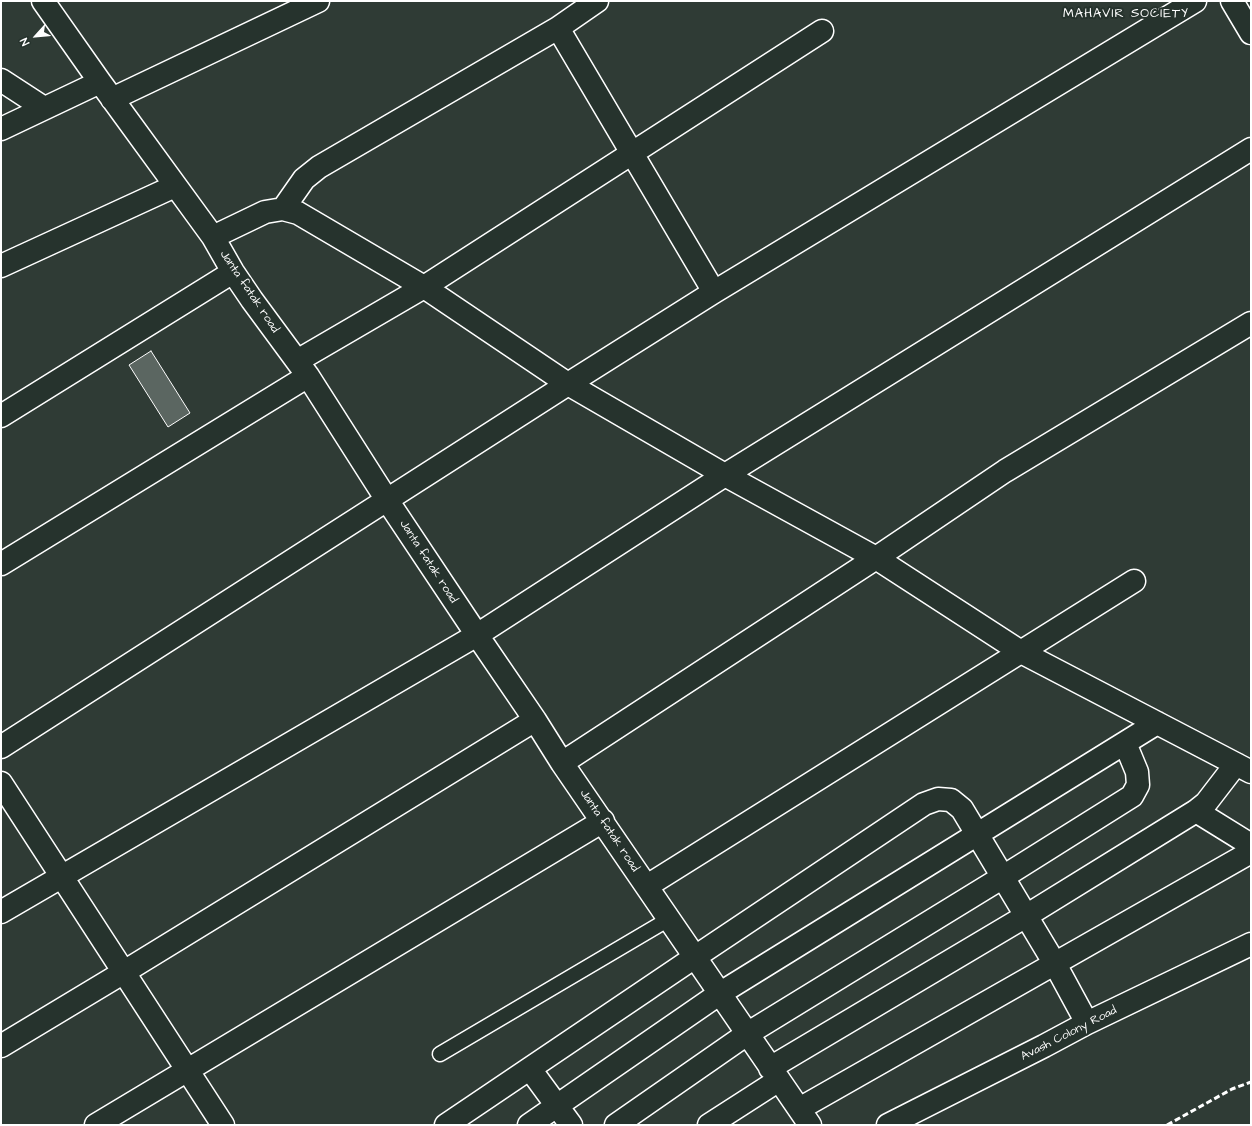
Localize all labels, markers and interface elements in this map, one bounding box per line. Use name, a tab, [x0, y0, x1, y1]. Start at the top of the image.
district label: MAHAVIR SOCIETY	[1063, 6, 1189, 22]
north arrow	[16, 16, 56, 56]
text: N	[17, 35, 33, 48]
street label: Janta fatak road	[216, 248, 282, 336]
street label: Janta fatak road	[396, 518, 460, 606]
street label: Janta fatak road	[576, 787, 642, 875]
street label: Avash Colony Road	[1019, 1004, 1119, 1064]

